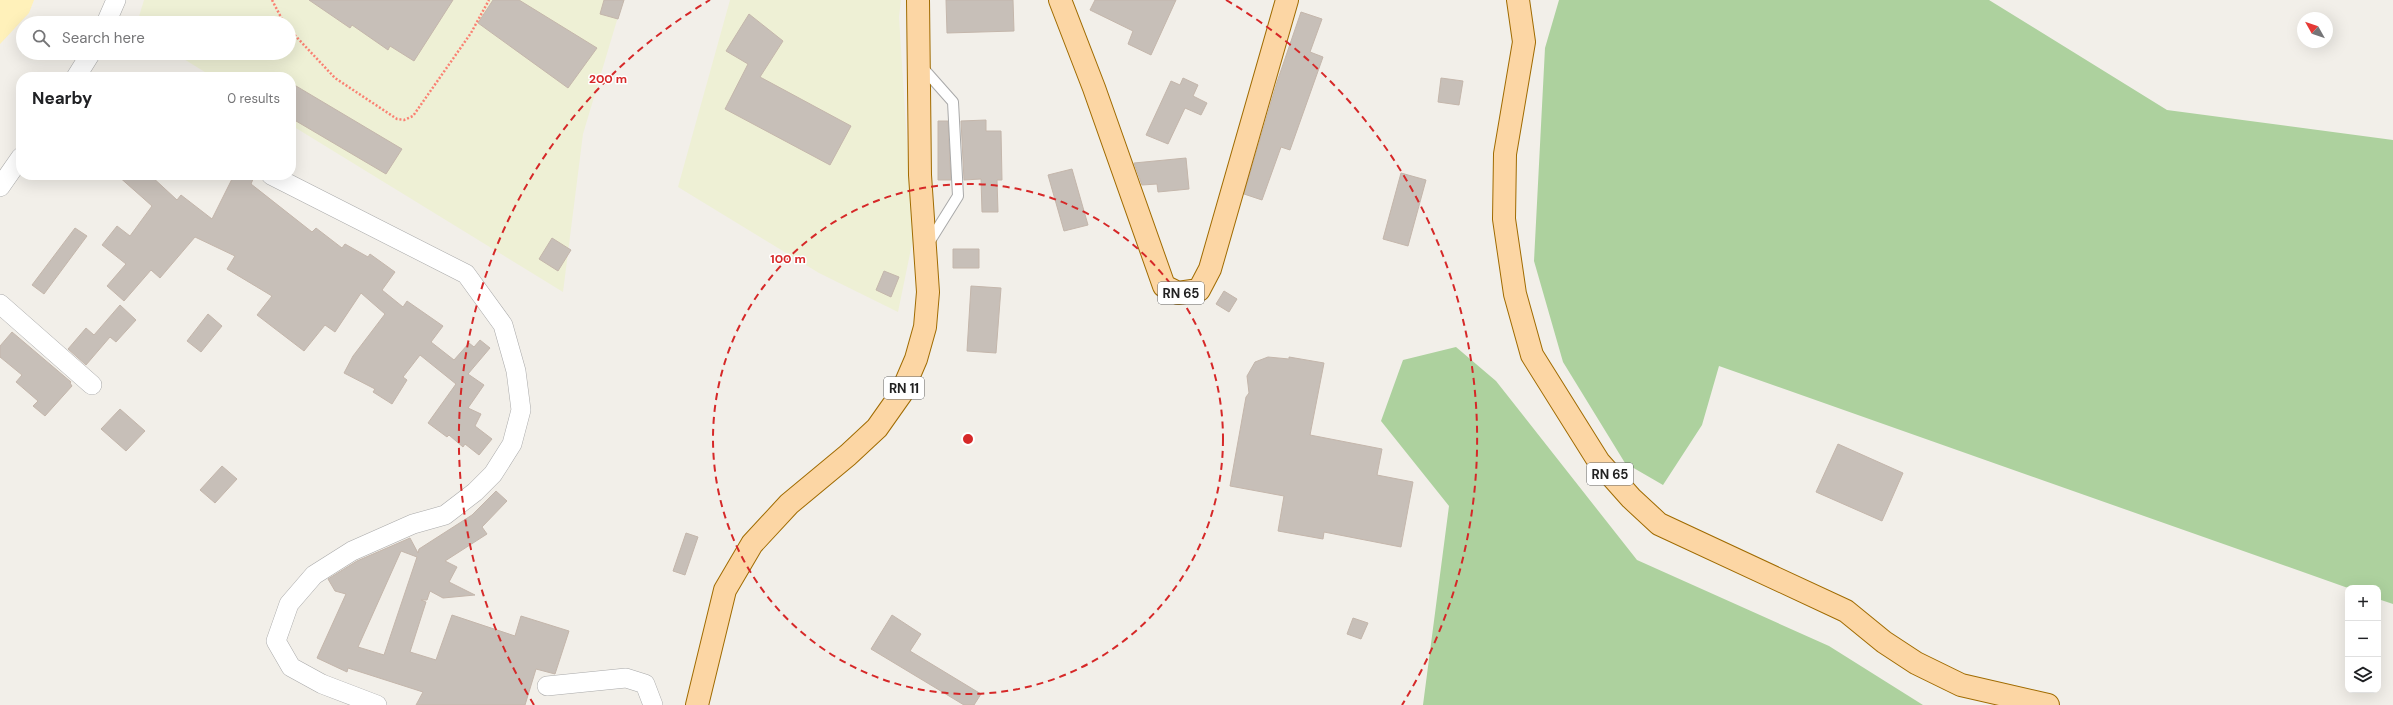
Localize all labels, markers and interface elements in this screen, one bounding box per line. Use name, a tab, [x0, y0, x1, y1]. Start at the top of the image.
north arrow	[2297, 12, 2333, 48]
search box	[16, 16, 296, 60]
icon: search	[30, 27, 52, 49]
text: Search here	[62, 28, 145, 48]
text: 200 m	[589, 71, 627, 87]
text: Nearby	[32, 87, 92, 109]
text: 0 results	[227, 90, 280, 107]
text: 100 m	[770, 251, 806, 267]
road number: RN 65	[1158, 282, 1204, 304]
road number: RN 11	[884, 377, 924, 399]
centre of rings	[961, 432, 975, 446]
road number: RN 65	[1587, 463, 1633, 485]
map controls	[2345, 585, 2381, 693]
button: +	[2345, 585, 2381, 621]
button: −	[2345, 621, 2381, 657]
button: layers	[2345, 657, 2381, 693]

